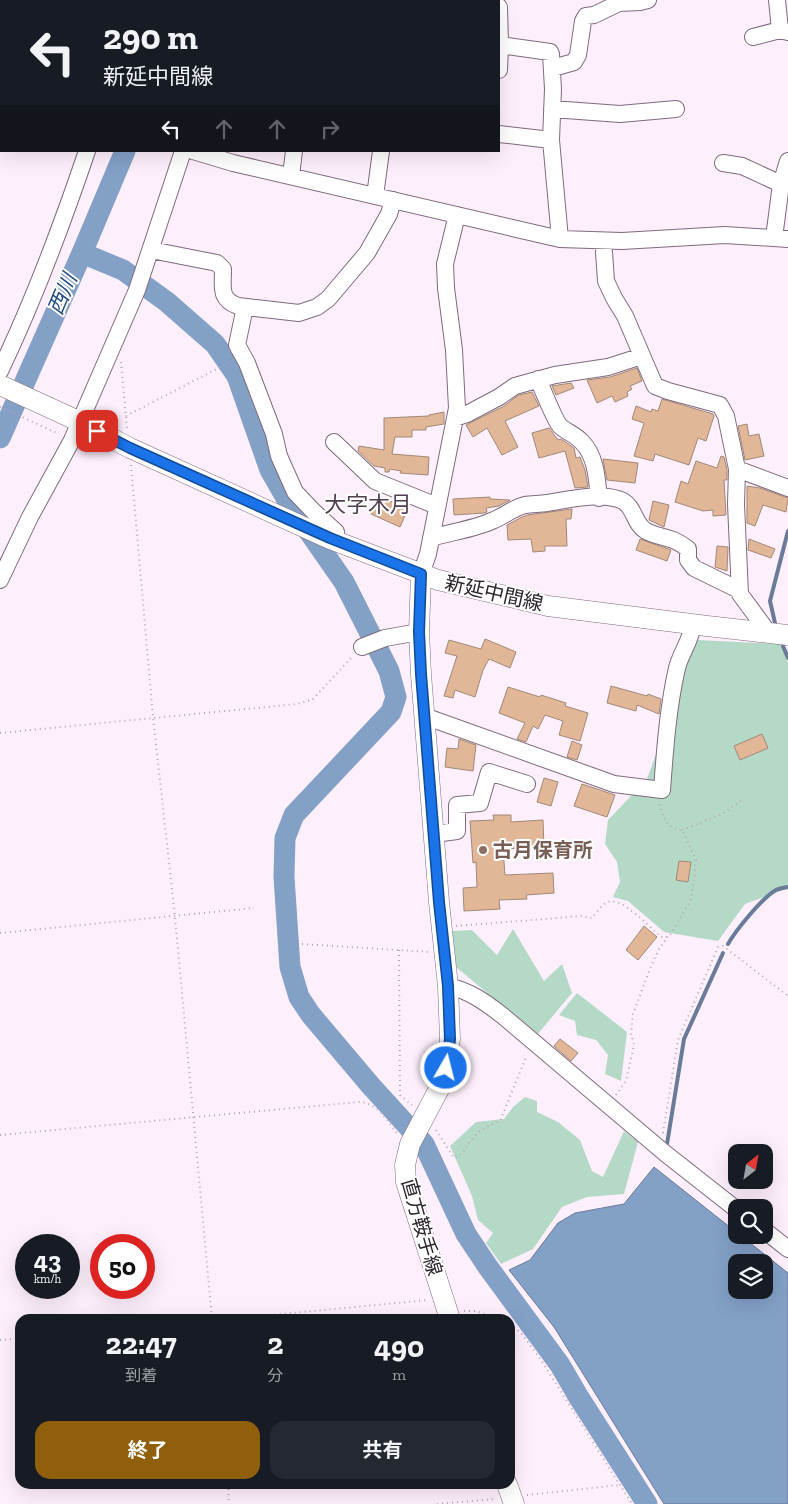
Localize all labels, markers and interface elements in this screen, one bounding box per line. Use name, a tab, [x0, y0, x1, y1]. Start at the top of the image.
text: 290 m	[103, 16, 198, 58]
icon: left	[20, 20, 85, 85]
text: 新延中間線	[103, 63, 213, 90]
icon: left	[157, 115, 185, 143]
icon: ahead	[210, 115, 238, 143]
icon: ahead	[263, 115, 291, 143]
icon: right	[316, 115, 344, 143]
water label: 西川	[42, 268, 82, 318]
pin	[76, 410, 118, 452]
icon: arrive	[83, 417, 111, 445]
district label: 大字木月	[324, 491, 412, 518]
street label: 新延中間線	[443, 570, 545, 616]
place label: 古月保育所	[493, 838, 593, 862]
marker: 古月保育所	[477, 844, 489, 856]
position arrow	[419, 1041, 471, 1093]
north arrow	[728, 1144, 772, 1189]
map controls	[728, 1144, 773, 1299]
street label: 直方鞍手線	[397, 1176, 447, 1278]
button: search	[728, 1199, 773, 1244]
speed limit sign: 50	[90, 1234, 155, 1299]
text: 43	[34, 1245, 61, 1275]
button: layers	[728, 1254, 773, 1299]
text: km/h	[34, 1272, 61, 1286]
text: 22:47	[106, 1326, 177, 1362]
text: 2	[267, 1326, 283, 1362]
text: 490	[374, 1329, 424, 1365]
text: m	[392, 1365, 406, 1384]
text: 到着	[125, 1366, 157, 1385]
text: 分	[267, 1366, 283, 1385]
button: 終了	[35, 1421, 260, 1479]
button: 共有	[270, 1421, 495, 1479]

